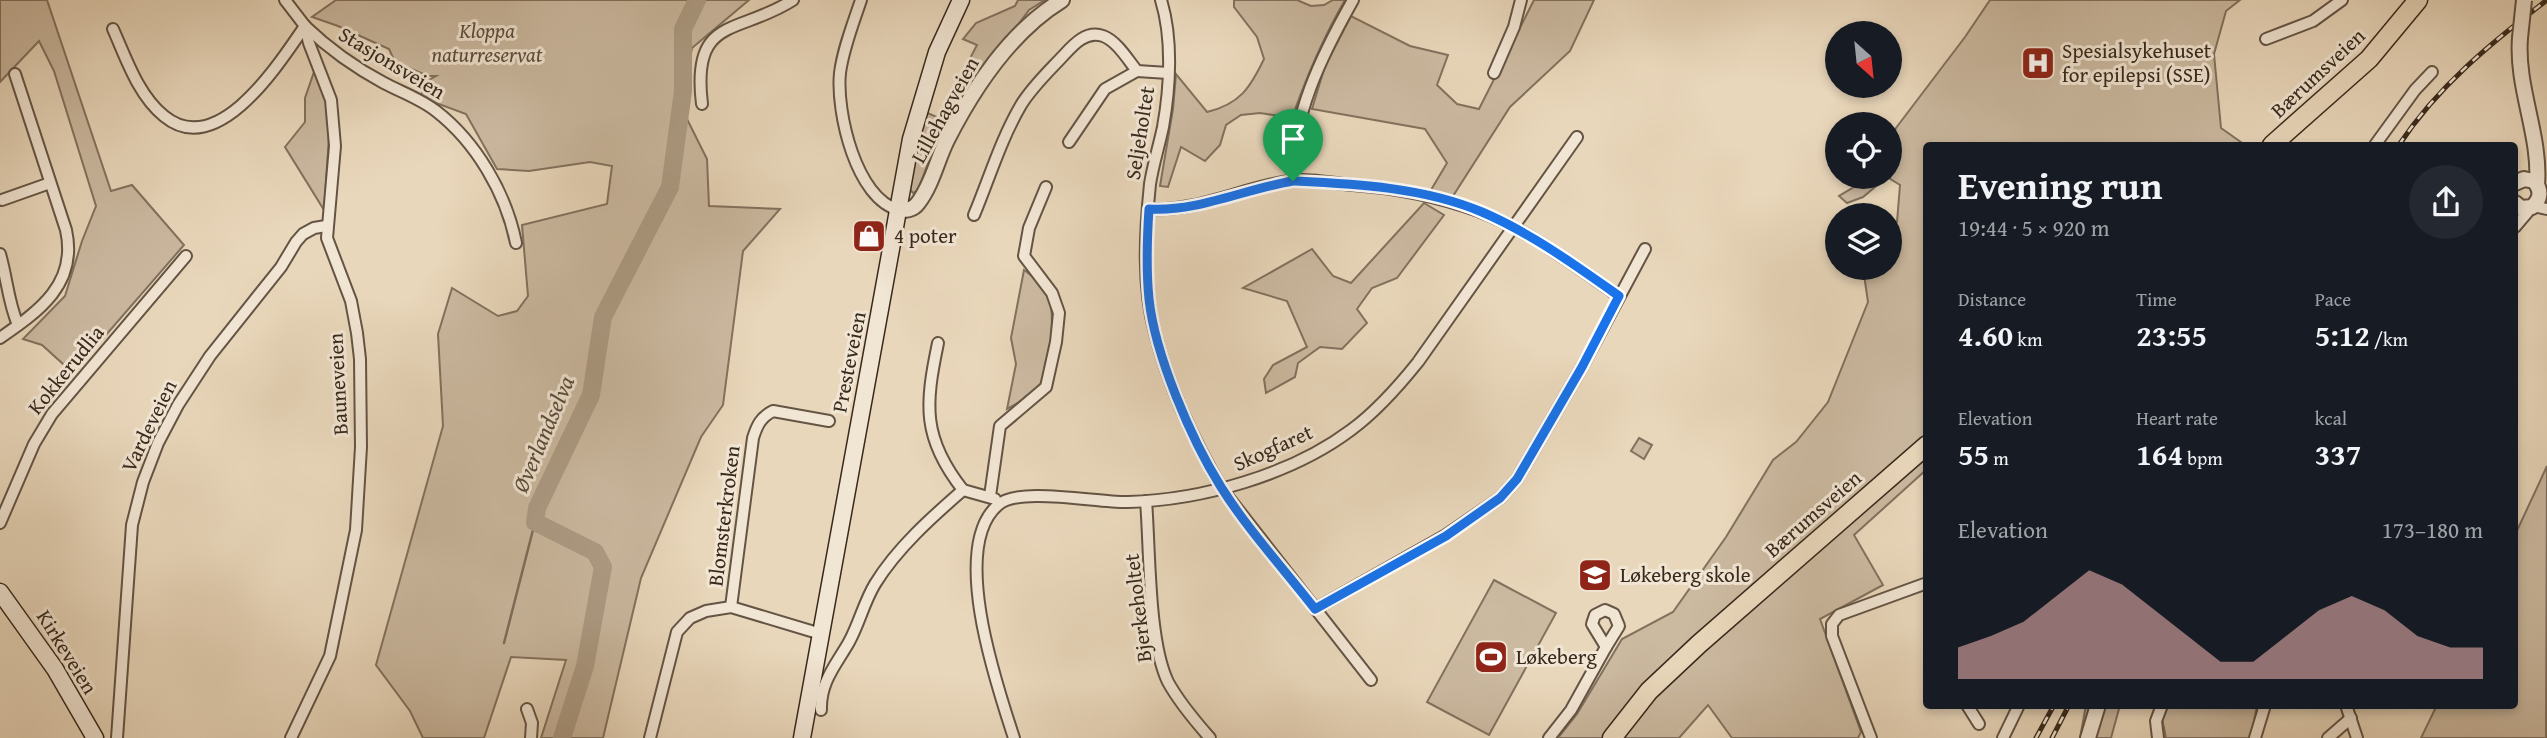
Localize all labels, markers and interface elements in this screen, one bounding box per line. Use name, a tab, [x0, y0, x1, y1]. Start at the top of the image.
park label: Kloppa naturreservat	[432, 15, 543, 70]
street label: Stasjonsveien	[333, 18, 452, 107]
street label: Bærumsveien	[2263, 20, 2372, 125]
north arrow	[1825, 21, 1902, 98]
map controls	[1825, 21, 1902, 280]
place label: Spesialsykehuset for epilepsi (SSE)	[2062, 35, 2212, 90]
hospital icon: Spesialsykehuset for epilepsi (SSE)	[2019, 44, 2057, 82]
street label: Lillehagveien	[903, 51, 987, 169]
street label: Seljeholtet	[1117, 83, 1162, 182]
pin	[1263, 109, 1323, 181]
button: locate	[1825, 112, 1902, 189]
icon: arrive	[1274, 120, 1312, 158]
text: Evening run	[1958, 157, 2162, 213]
button: share	[2409, 165, 2483, 239]
button: layers	[1825, 203, 1902, 280]
text: 19:44 · 5 × 920 m	[1958, 211, 2110, 244]
shop icon: 4 poter	[850, 217, 888, 255]
place label: 4 poter	[894, 220, 957, 251]
text: Distance	[1958, 285, 2026, 313]
text: Time	[2136, 285, 2177, 313]
text: Pace	[2315, 285, 2351, 313]
street label: Presteveien	[824, 308, 874, 415]
text: 4.60	[1958, 313, 2013, 357]
text: 23:55	[2136, 313, 2207, 357]
text: 5:12	[2315, 313, 2370, 357]
street label: Kokkerudlia	[20, 318, 111, 421]
text: km	[2013, 325, 2042, 353]
text: /km	[2370, 325, 2408, 353]
street label: Bauneveien	[319, 332, 356, 436]
water label: Øverlandselva	[503, 370, 582, 497]
street label: Vardeveien	[113, 374, 184, 477]
text: Elevation	[1958, 404, 2032, 432]
text: Heart rate	[2136, 404, 2218, 432]
text: kcal	[2315, 404, 2347, 432]
street label: Skogfaret	[1228, 416, 1318, 479]
text: 55	[1958, 432, 1989, 476]
text: 164	[2136, 432, 2183, 476]
text: 337	[2315, 432, 2361, 476]
street label: Blomsterkroken	[699, 444, 748, 588]
text: m	[1989, 444, 2009, 472]
text: bpm	[2183, 444, 2223, 472]
street label: Bærumsveien	[1757, 463, 1868, 565]
text: Elevation	[1958, 513, 2048, 546]
text: 173–180 m	[2382, 513, 2483, 546]
street label: Bjerkeholtet	[1115, 551, 1160, 664]
school or university icon: Løkeberg skole	[1576, 556, 1614, 594]
place label: Løkeberg skole	[1620, 559, 1751, 590]
street label: Kirkeveien	[29, 603, 106, 700]
sports icon: Løkeberg	[1472, 638, 1510, 676]
place label: Løkeberg	[1516, 641, 1597, 672]

